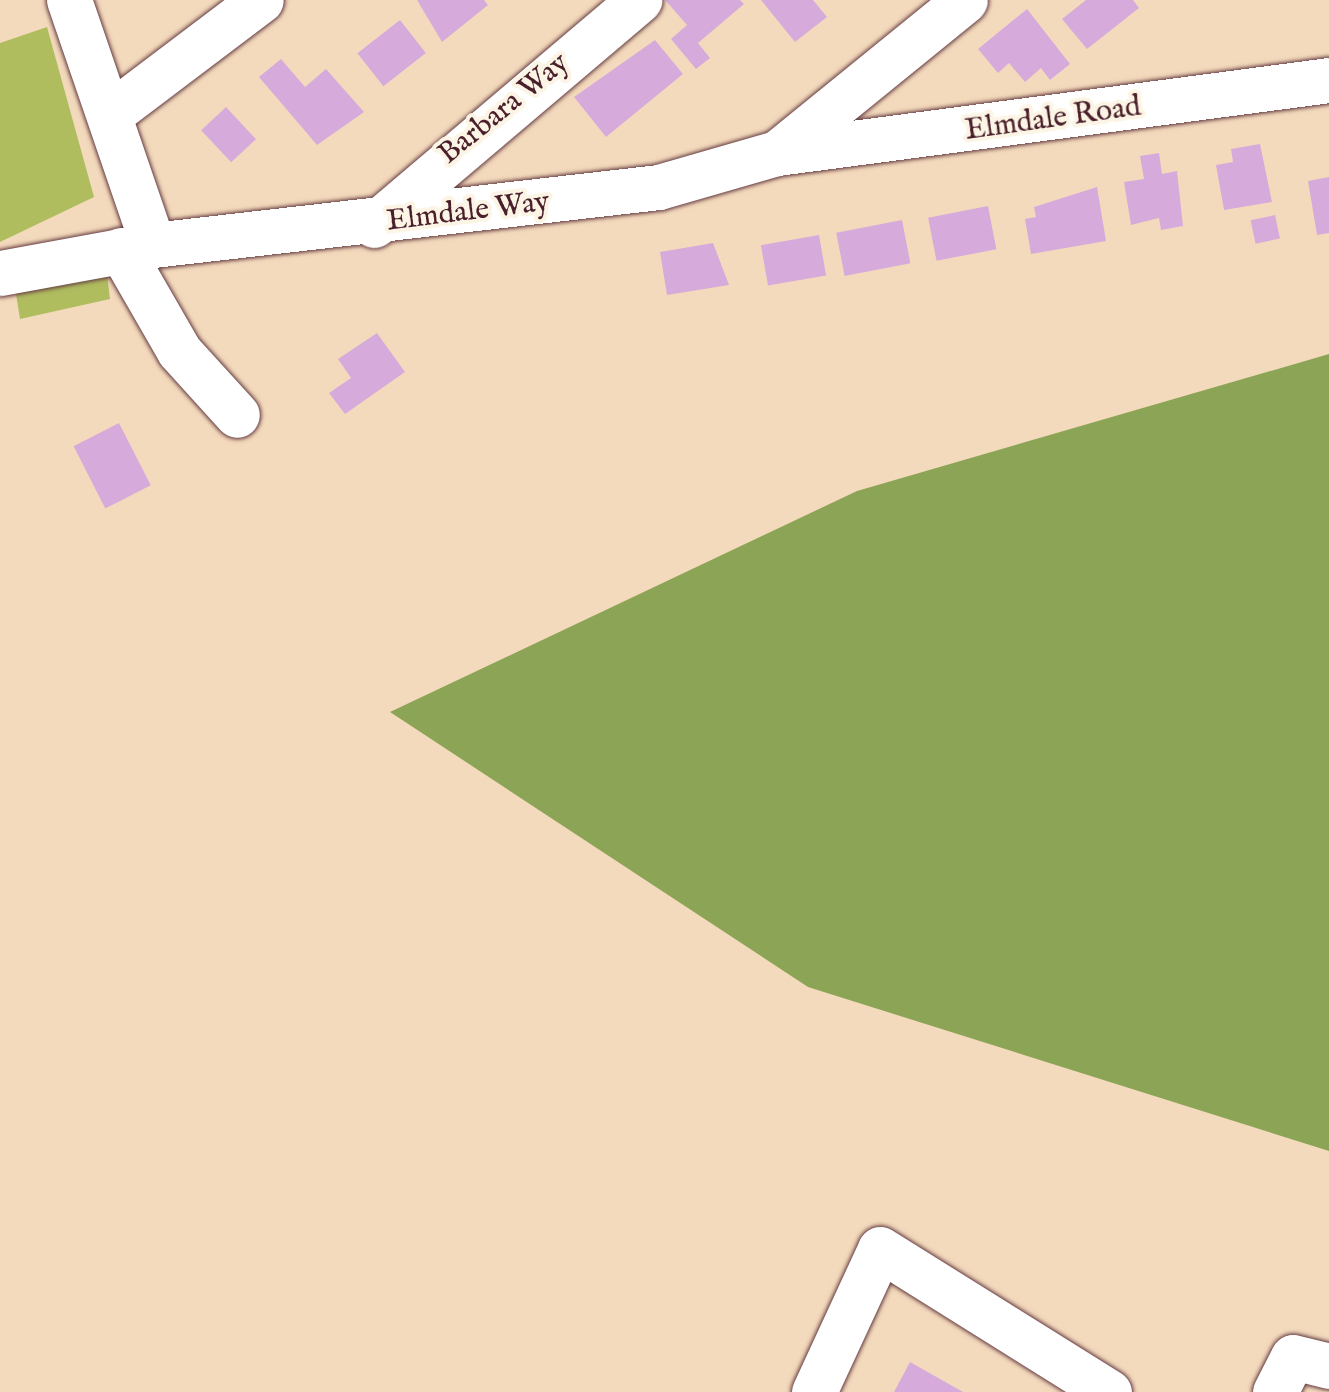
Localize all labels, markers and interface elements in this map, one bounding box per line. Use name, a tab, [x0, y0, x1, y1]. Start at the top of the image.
street label: Barbara Way	[431, 45, 577, 173]
street label: Elmdale Road	[963, 89, 1143, 149]
street label: Elmdale Way	[385, 184, 551, 240]

